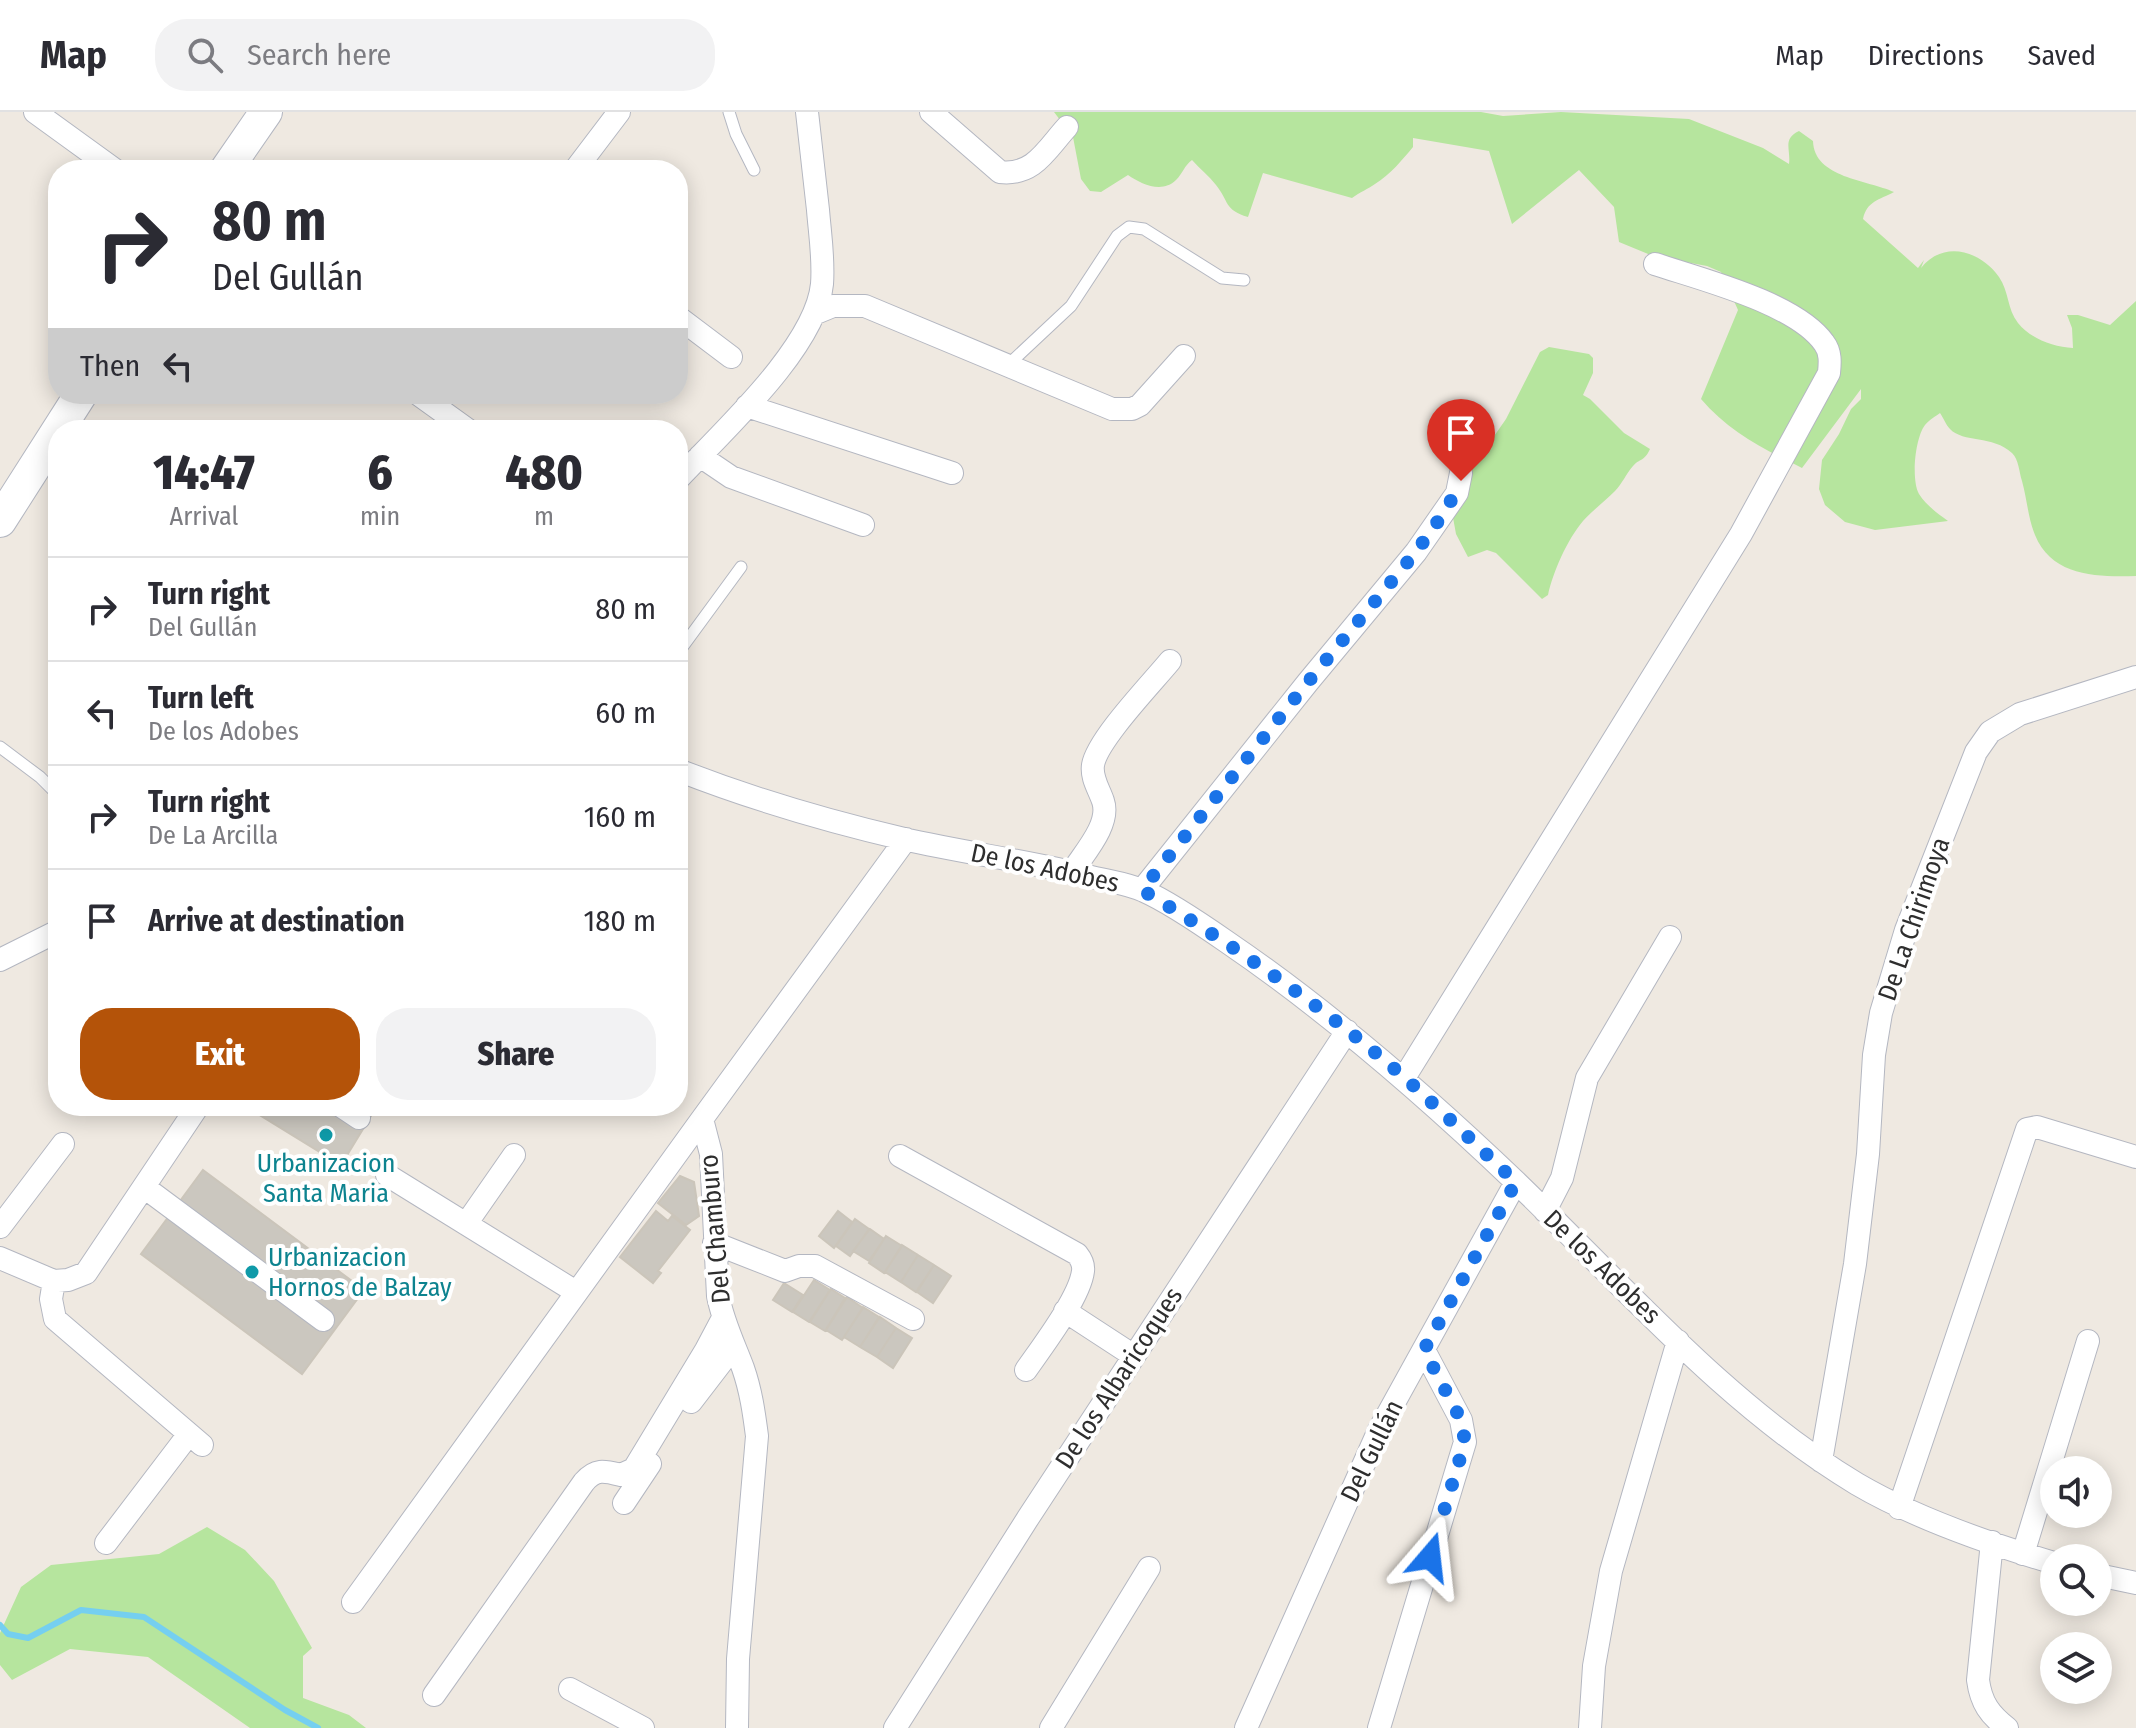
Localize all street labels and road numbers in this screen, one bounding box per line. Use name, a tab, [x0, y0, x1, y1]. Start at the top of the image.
street label: De La Chirimoya	[1872, 833, 1956, 1005]
street label: De los Adobes	[968, 837, 1122, 899]
street label: Del Chamburo	[693, 1153, 737, 1305]
street label: De los Adobes	[1537, 1203, 1667, 1331]
street label: De los Albaricoques	[1049, 1282, 1189, 1474]
street label: Del Gullán	[1334, 1395, 1410, 1507]

